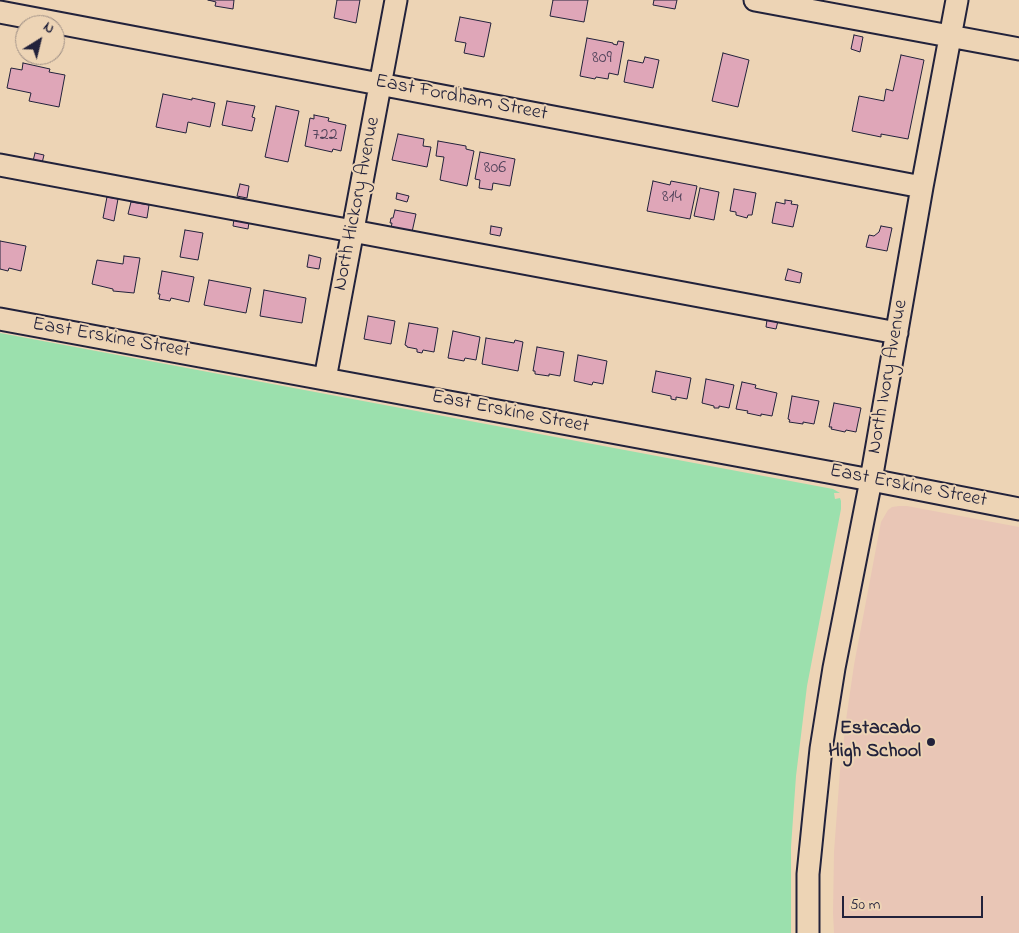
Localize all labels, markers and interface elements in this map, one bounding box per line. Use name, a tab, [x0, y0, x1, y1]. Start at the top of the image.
north arrow	[15, 15, 65, 65]
text: N	[39, 17, 59, 40]
house number: 809	[592, 48, 612, 70]
street label: East Fordham Street	[373, 71, 549, 127]
street label: North Hickory Avenue	[329, 115, 387, 293]
house number: 722	[312, 125, 338, 147]
house number: 806	[484, 158, 506, 180]
house number: 814	[662, 187, 682, 209]
street label: North Ivory Avenue	[864, 298, 914, 456]
street label: East Erskine Street	[30, 313, 192, 365]
street label: East Erskine Street	[429, 386, 591, 440]
street label: East Erskine Street	[827, 460, 989, 514]
place label: Estacado High School	[828, 718, 921, 765]
marker: Estacado High School	[925, 736, 937, 748]
scale bar	[844, 886, 985, 918]
text: 50 m	[850, 894, 880, 916]

